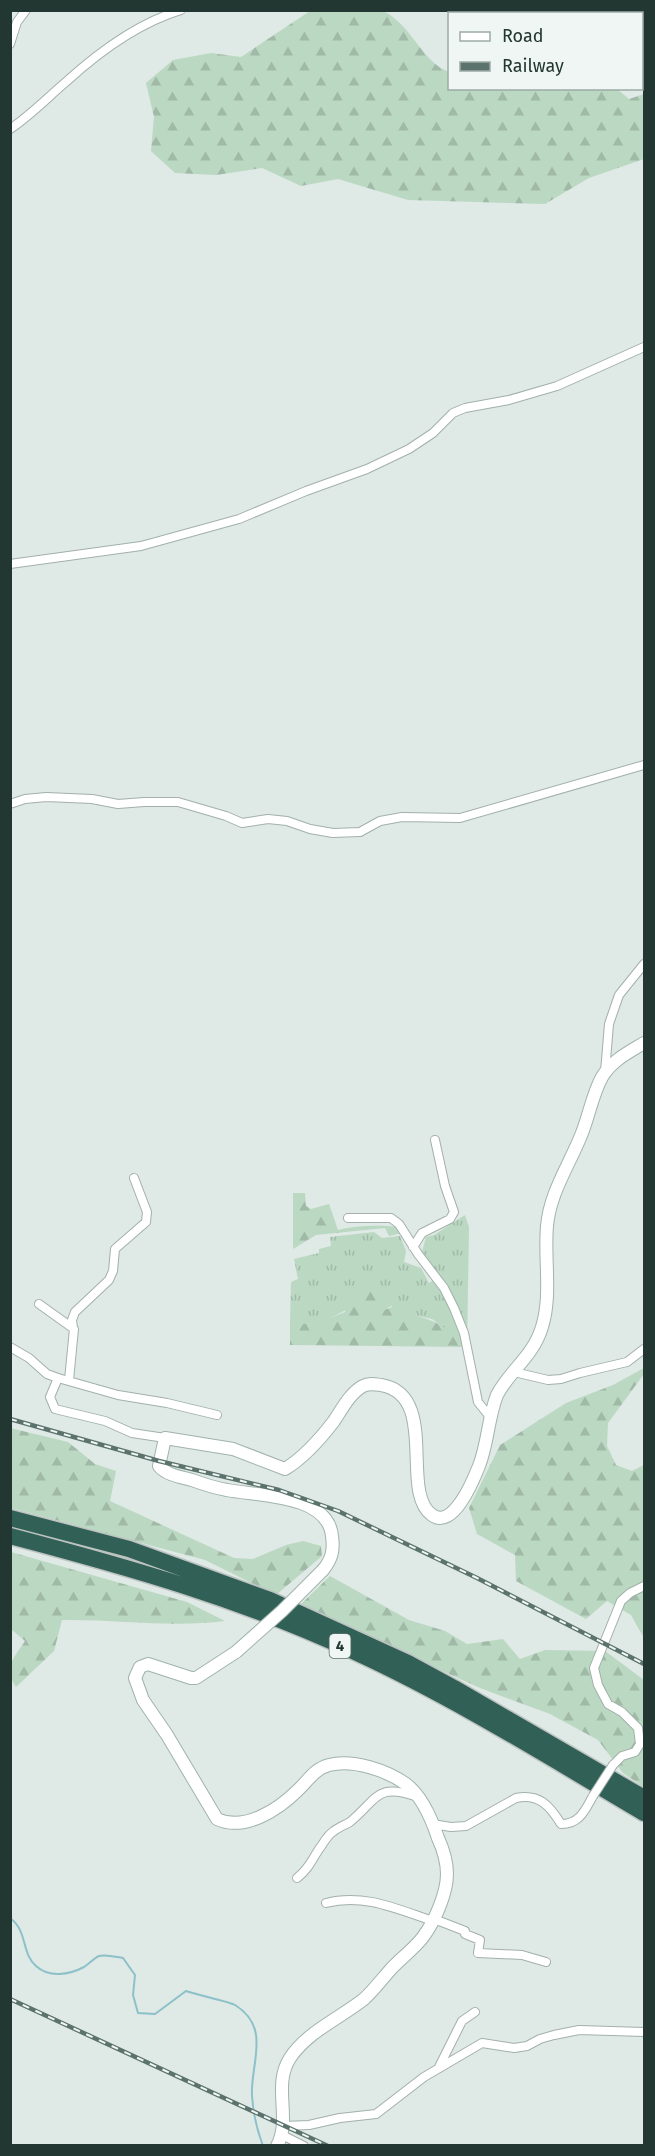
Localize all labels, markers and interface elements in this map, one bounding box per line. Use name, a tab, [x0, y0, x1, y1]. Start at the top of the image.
legend	[448, 12, 643, 90]
text: Road	[502, 25, 544, 47]
text: Railway	[502, 55, 564, 77]
road number: 4	[330, 1634, 350, 1658]

